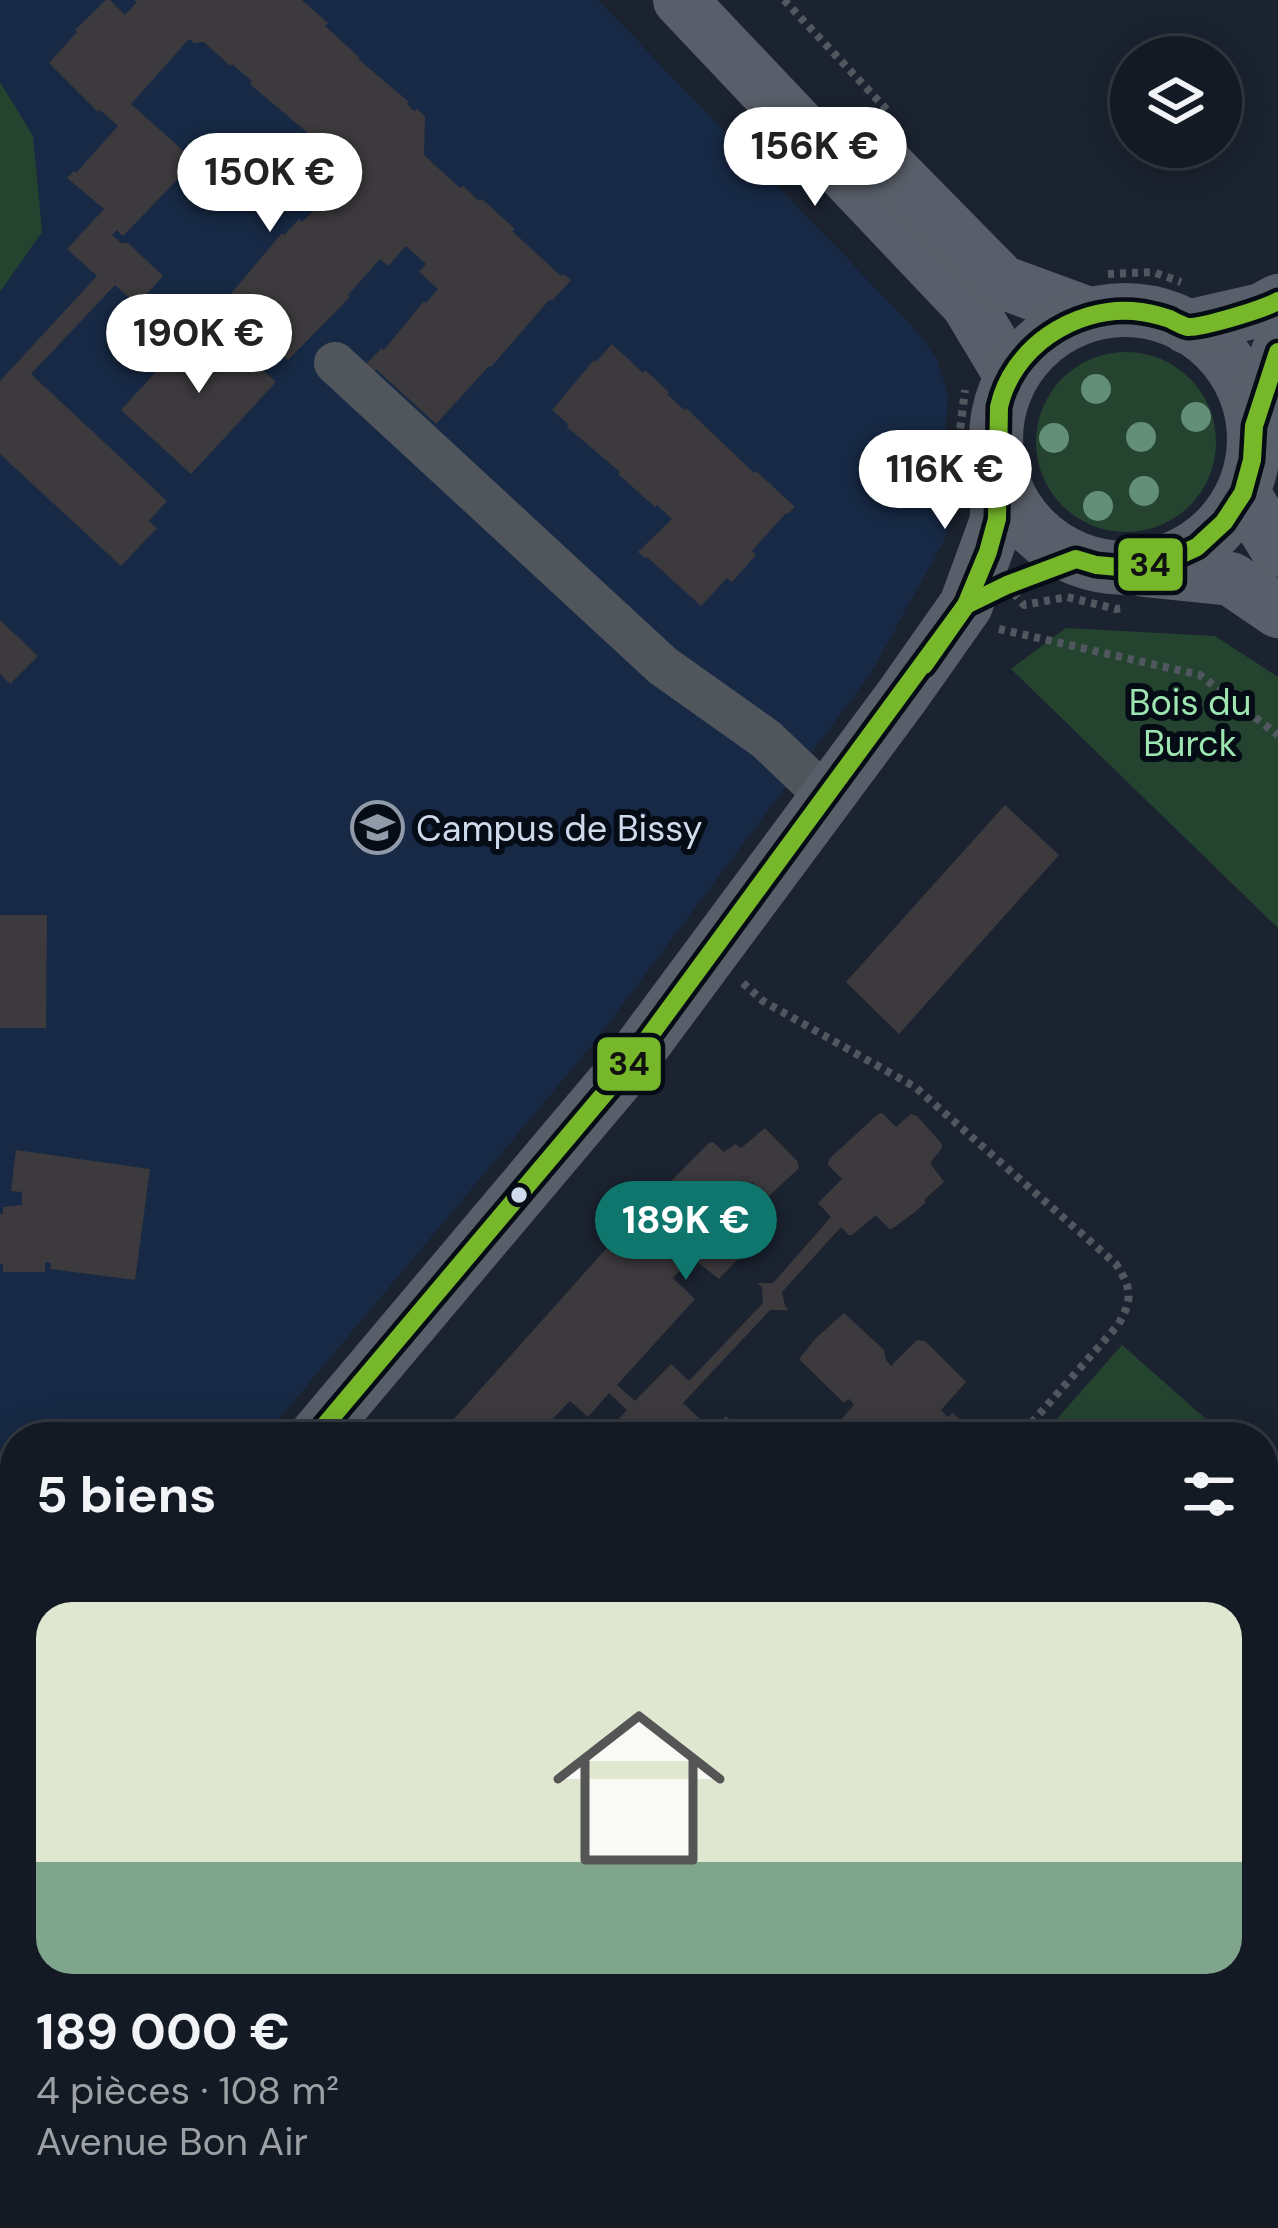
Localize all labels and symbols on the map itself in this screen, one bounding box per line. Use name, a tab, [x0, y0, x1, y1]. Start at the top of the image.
pin: 156K €	[717, 107, 913, 209]
pin: 150K €	[172, 133, 368, 235]
pin: 190K €	[101, 294, 297, 396]
pin: 116K €	[847, 430, 1043, 532]
line badge: 34	[1116, 536, 1185, 593]
text: 34	[1129, 543, 1171, 586]
park label: Bois du Burck	[1129, 679, 1251, 767]
school or university icon: Campus de Bissy	[349, 800, 405, 856]
place label: Campus de Bissy	[416, 805, 703, 852]
line badge: 34	[595, 1035, 663, 1093]
text: 34	[608, 1042, 650, 1085]
pin: 189K €	[588, 1181, 784, 1283]
unlabelled marker	[508, 1184, 530, 1206]

